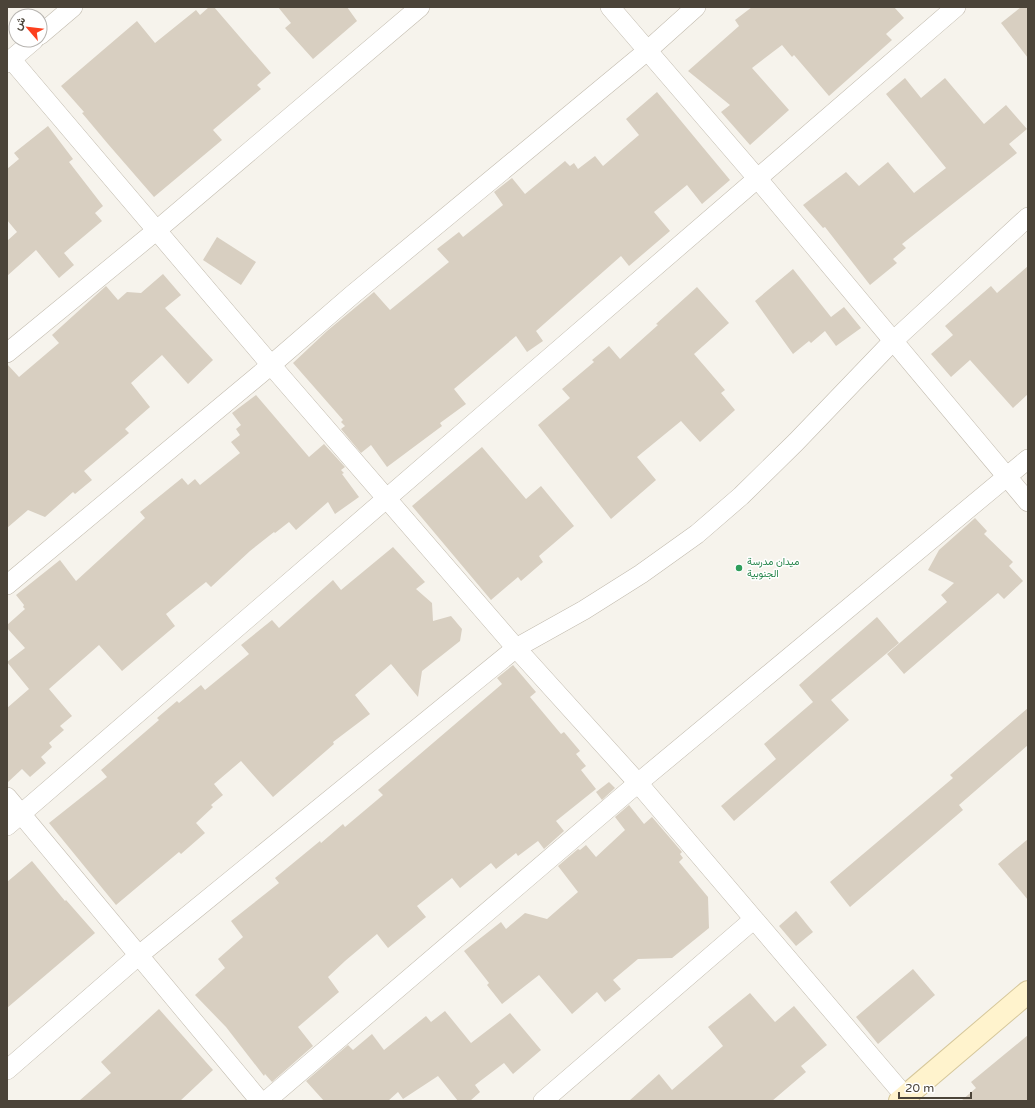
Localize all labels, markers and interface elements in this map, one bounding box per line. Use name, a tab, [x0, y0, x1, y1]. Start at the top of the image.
north arrow	[8, 8, 48, 48]
text: ش	[11, 15, 28, 32]
place label: ميدان مدرسة الجنوبية	[747, 556, 799, 580]
marker: ميدان مدرسة الجنوبية	[734, 563, 744, 573]
scale bar	[899, 1074, 971, 1100]
text: 20 m	[905, 1081, 934, 1095]

